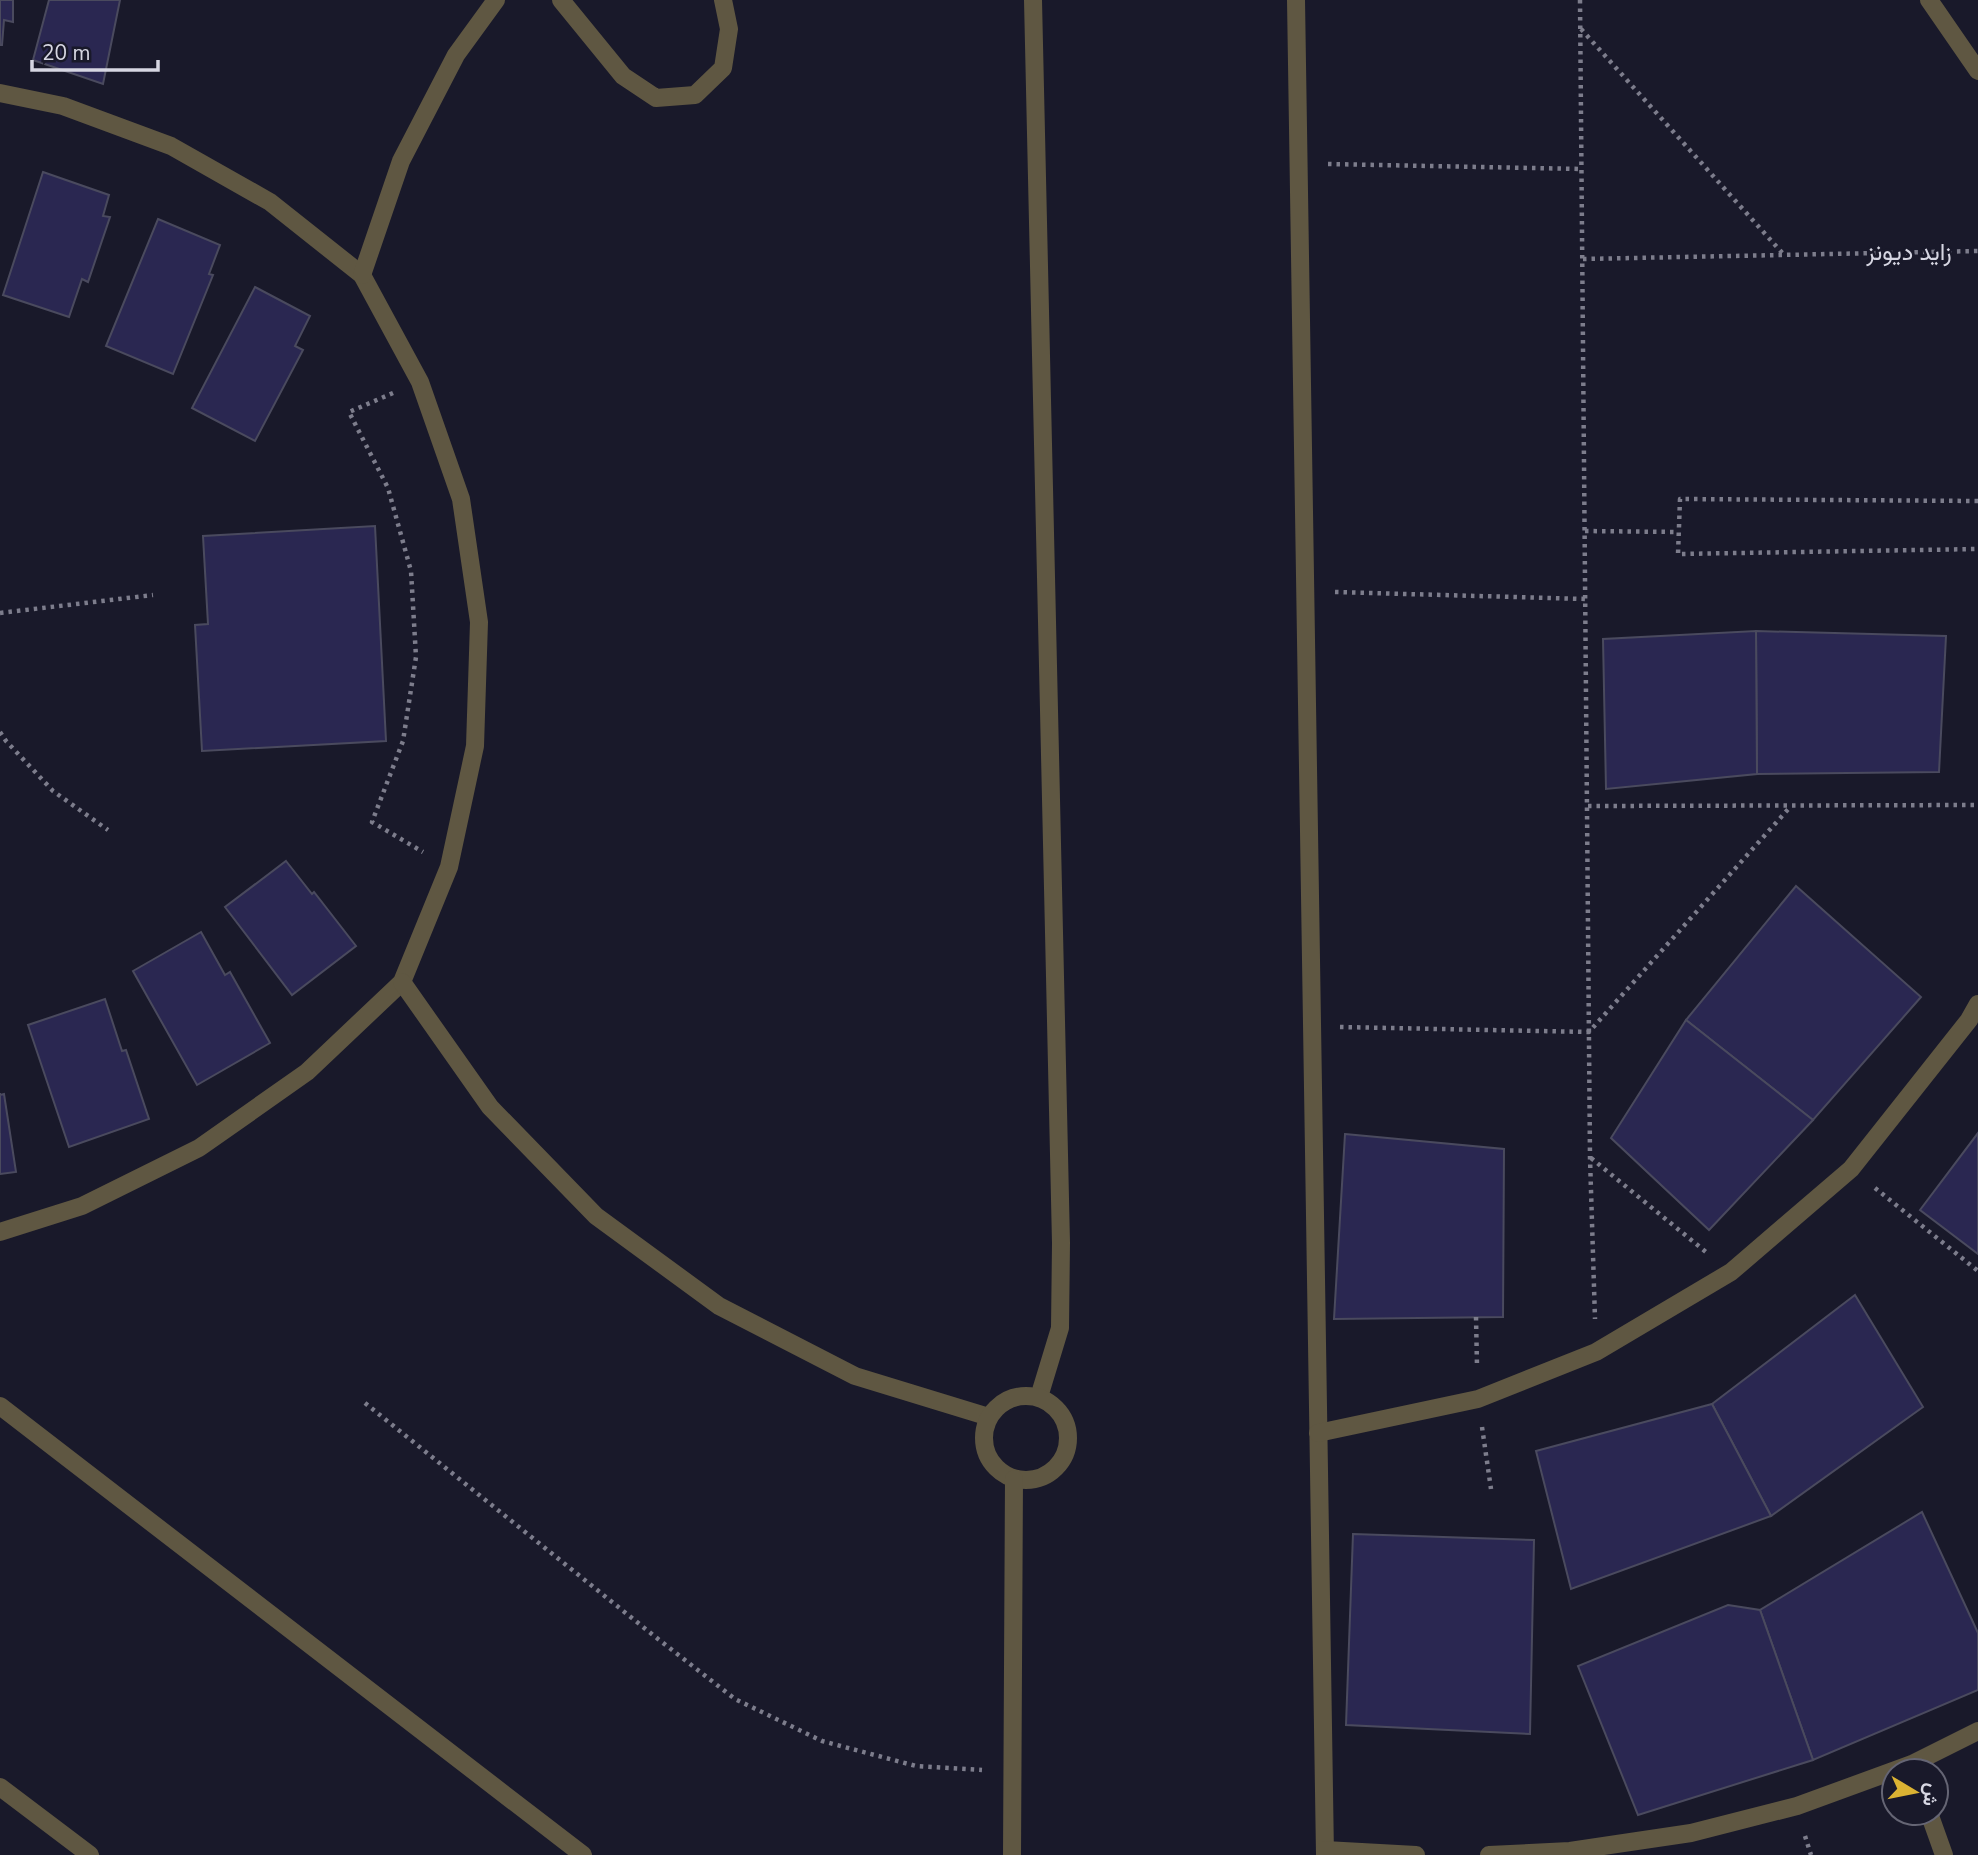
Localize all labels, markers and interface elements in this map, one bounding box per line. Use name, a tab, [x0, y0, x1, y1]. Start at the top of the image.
scale bar	[32, 28, 158, 72]
text: 20 m	[42, 39, 91, 67]
district label: زايد ديونز	[1865, 236, 1952, 268]
north arrow	[1880, 1757, 1950, 1827]
text: ش	[1916, 1781, 1946, 1808]

